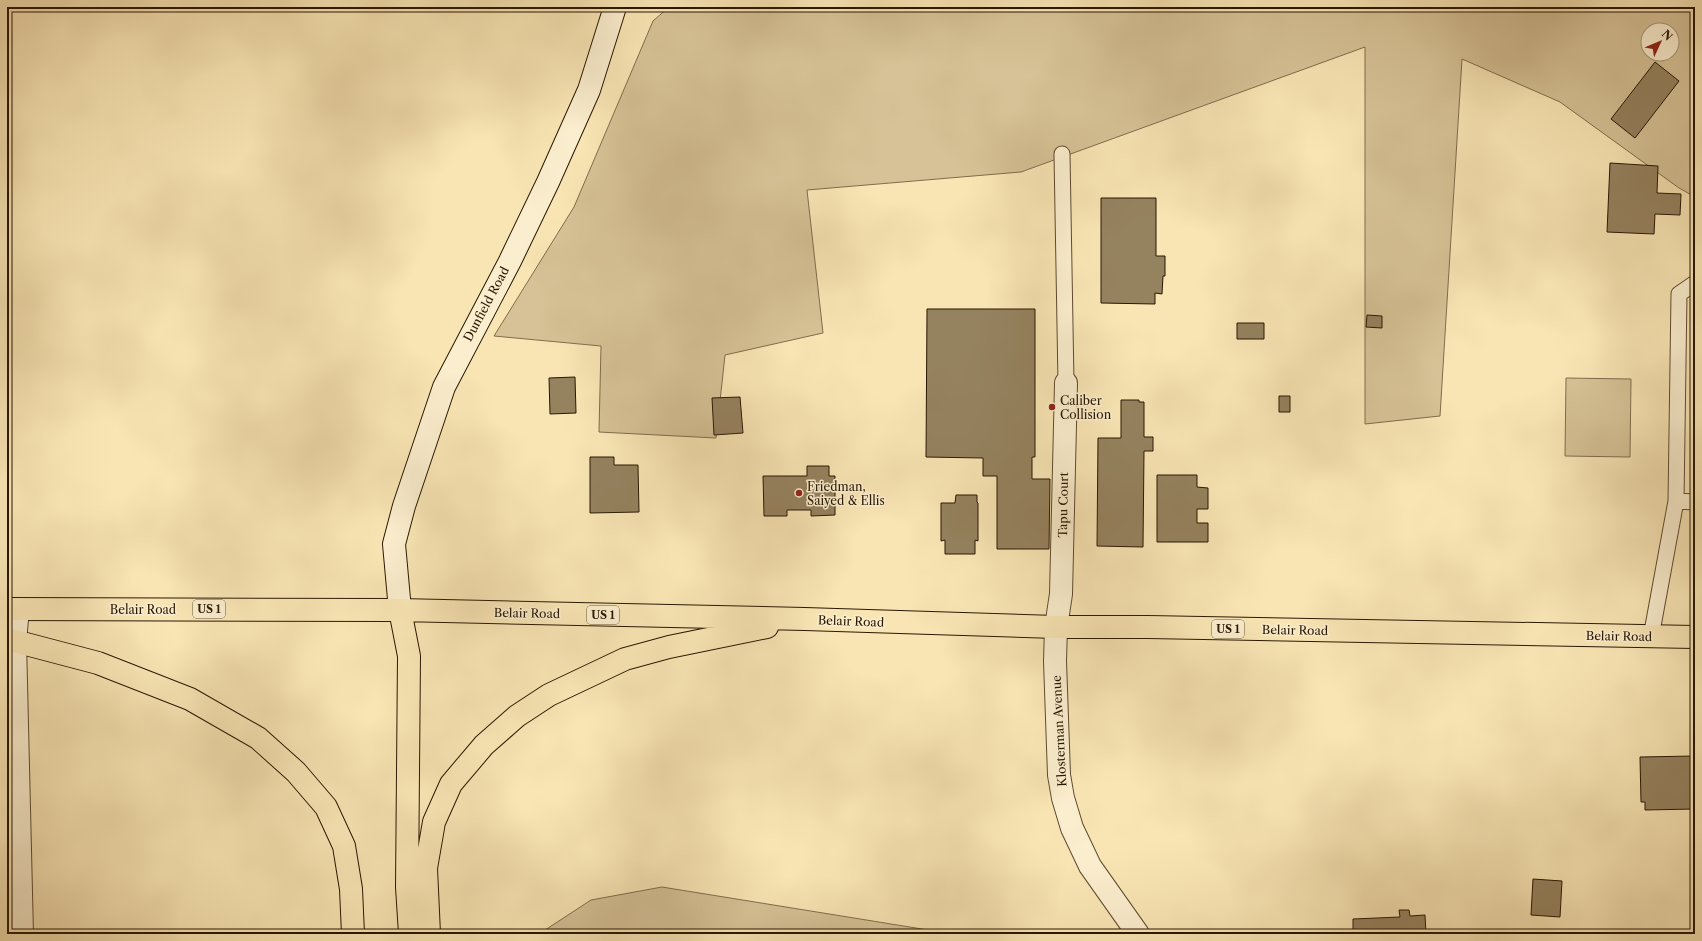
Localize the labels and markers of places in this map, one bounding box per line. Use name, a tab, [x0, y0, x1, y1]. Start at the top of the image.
place label: Caliber Collision	[1060, 393, 1112, 422]
marker: Caliber Collision	[1047, 402, 1057, 412]
place label: Friedman, Saiyed & Ellis	[807, 479, 885, 508]
marker: Friedman, Saiyed & Ellis	[794, 488, 804, 498]

